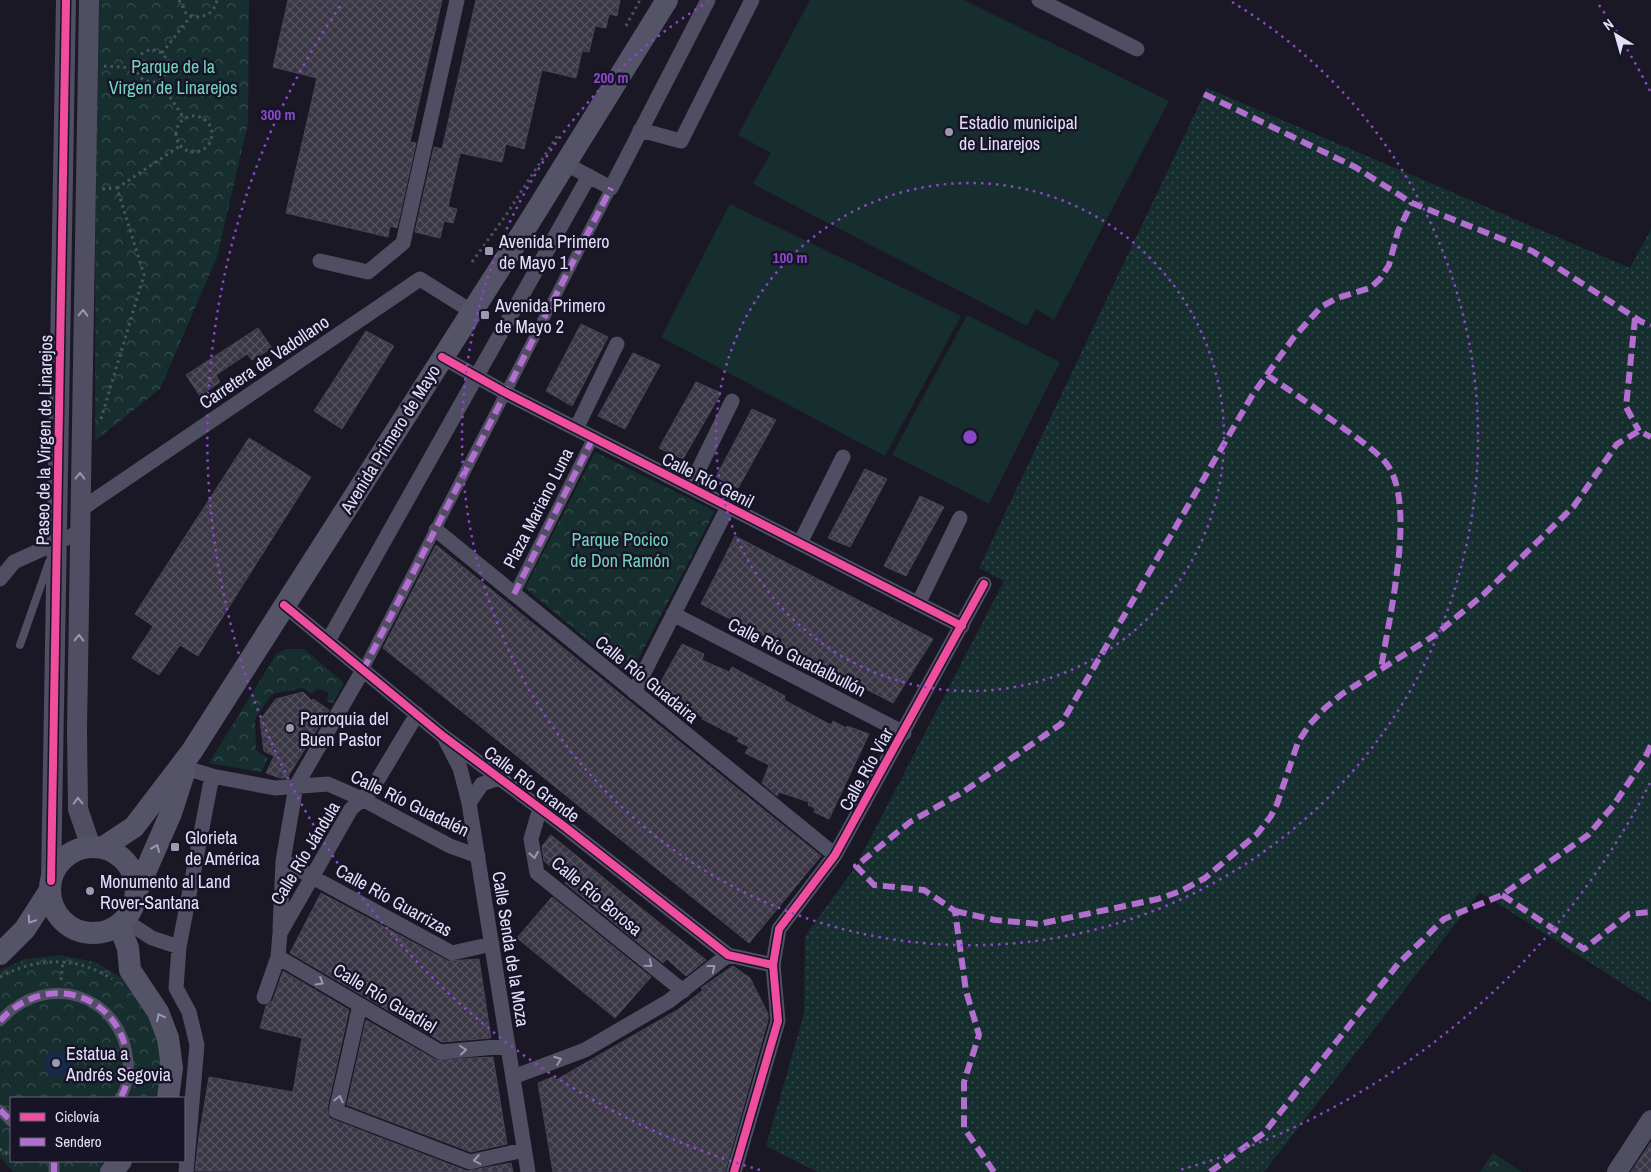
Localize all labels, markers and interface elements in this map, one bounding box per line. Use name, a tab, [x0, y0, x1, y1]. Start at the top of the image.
north arrow	[1591, 10, 1641, 60]
text: N	[1599, 15, 1617, 34]
park label: Parque de la Virgen de Linarejos	[109, 54, 237, 100]
text: 200 m	[594, 67, 628, 88]
text: 300 m	[261, 104, 295, 125]
place label: Estadio municipal de Linarejos	[959, 110, 1077, 156]
marker: Estadio municipal de Linarejos	[943, 126, 955, 138]
place label: Avenida Primero de Mayo 1	[498, 229, 610, 275]
marker: Avenida Primero de Mayo 1	[483, 245, 495, 257]
text: 100 m	[773, 247, 807, 268]
place label: Avenida Primero de Mayo 2	[494, 293, 606, 339]
one-way arrow	[78, 309, 89, 317]
street label: Carretera de Vadollano	[194, 309, 334, 415]
marker: Avenida Primero de Mayo 2	[479, 309, 491, 321]
street label: Paseo de la Virgen de Linarejos	[30, 334, 58, 546]
street label: Avenida Primero de Mayo	[334, 360, 446, 519]
centre of rings	[961, 428, 979, 446]
street label: Plaza Mariano Luna	[497, 443, 579, 573]
street label: Calle Río Genil	[658, 446, 758, 514]
one-way arrow	[75, 471, 86, 479]
park label: Parque Pocico de Don Ramón	[570, 527, 670, 573]
street label: Calle Río Guadalbullón	[724, 611, 870, 703]
street label: Calle Río Guadaira	[590, 630, 704, 728]
one-way arrow	[73, 634, 84, 642]
place label: Parroquia del Buen Pastor	[300, 706, 389, 752]
marker: Parroquia del Buen Pastor	[284, 722, 296, 734]
street label: Calle Río Viar	[833, 723, 899, 815]
street label: Calle Río Grande	[479, 740, 585, 828]
street label: Calle Río Guadalén	[347, 764, 473, 842]
one-way arrow	[73, 796, 83, 804]
street label: Calle Río Jándula	[264, 797, 346, 909]
place label: Glorieta de América	[185, 825, 260, 871]
marker: Glorieta de América	[169, 841, 181, 853]
one-way arrow	[149, 844, 160, 853]
one-way arrow	[528, 851, 538, 860]
street label: Calle Río Borosa	[546, 851, 648, 941]
street label: Calle Río Guarrizas	[331, 858, 457, 942]
place label: Monumento al Land Rover-Santana	[100, 869, 230, 915]
street label: Calle Senda de la Moza	[486, 870, 536, 1028]
marker: Monumento al Land Rover-Santana	[84, 885, 96, 897]
one-way arrow	[28, 914, 37, 923]
street label: Calle Río Guadiel	[329, 957, 441, 1039]
one-way arrow	[643, 958, 652, 966]
one-way arrow	[706, 965, 715, 973]
one-way arrow	[315, 975, 324, 985]
one-way arrow	[156, 1013, 166, 1022]
place label: Estatua a Andrés Segovia	[65, 1041, 171, 1087]
one-way arrow	[460, 1045, 468, 1056]
one-way arrow	[554, 1056, 562, 1066]
marker: Estatua a Andrés Segovia	[50, 1057, 62, 1069]
one-way arrow	[333, 1095, 344, 1104]
legend	[10, 1097, 185, 1162]
text: Ciclovía	[55, 1106, 100, 1127]
text: Sendero	[55, 1131, 102, 1152]
one-way arrow	[472, 1155, 481, 1165]

